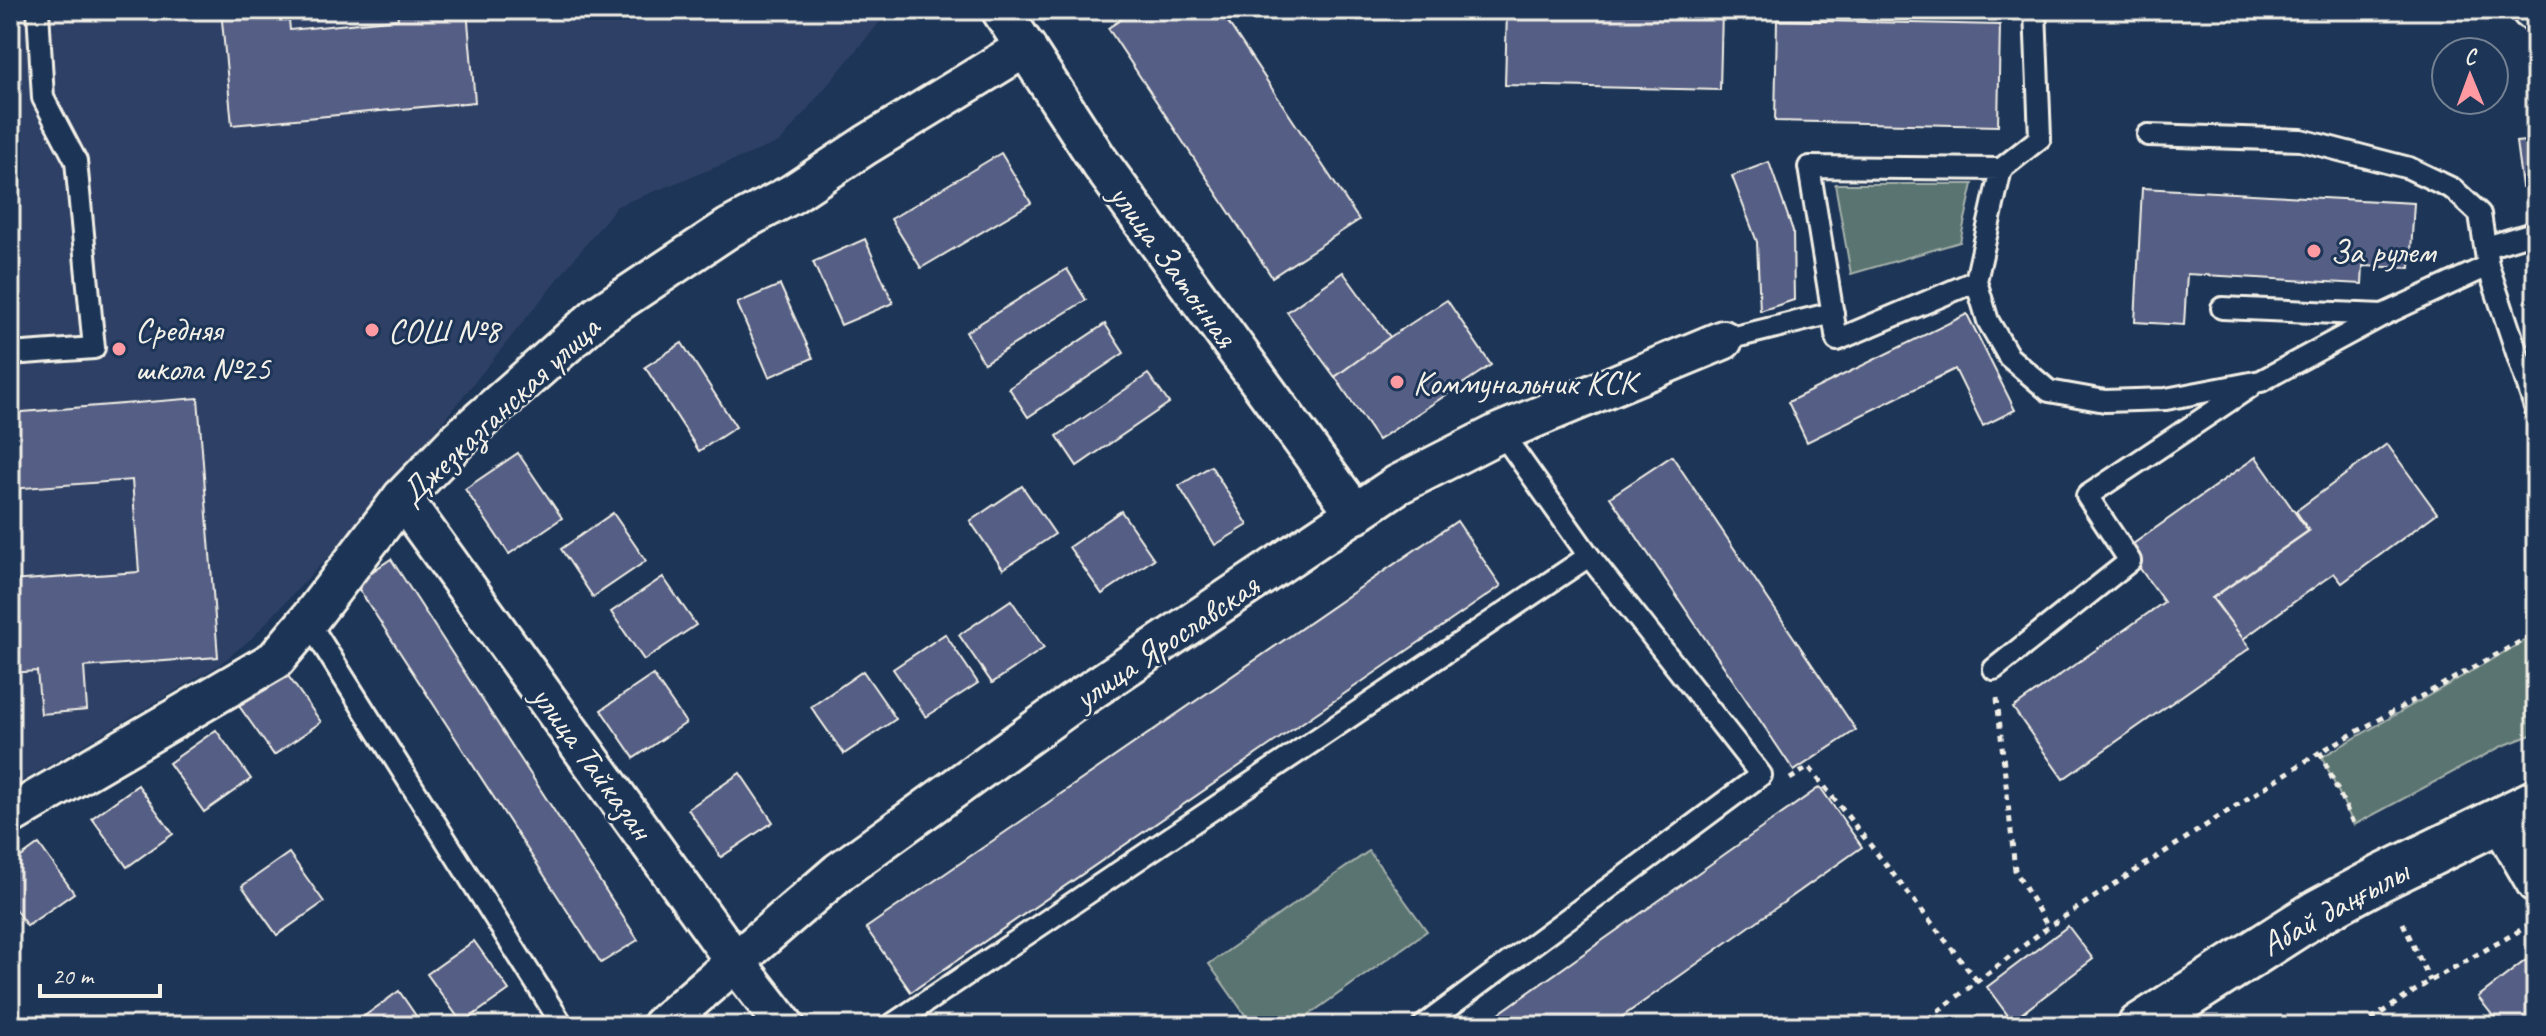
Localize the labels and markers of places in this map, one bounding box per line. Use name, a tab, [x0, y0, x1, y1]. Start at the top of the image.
place label: За рулем	[2330, 230, 2437, 273]
marker: За рулем	[2305, 242, 2323, 260]
place label: Средняя школа №25	[135, 308, 272, 390]
place label: СОШ №8	[388, 309, 504, 352]
marker: СОШ №8	[363, 321, 381, 339]
marker: Средняя школа №25	[110, 340, 128, 358]
place label: Коммунальник КСК	[1413, 361, 1641, 404]
marker: Коммунальник КСК	[1388, 373, 1406, 391]

